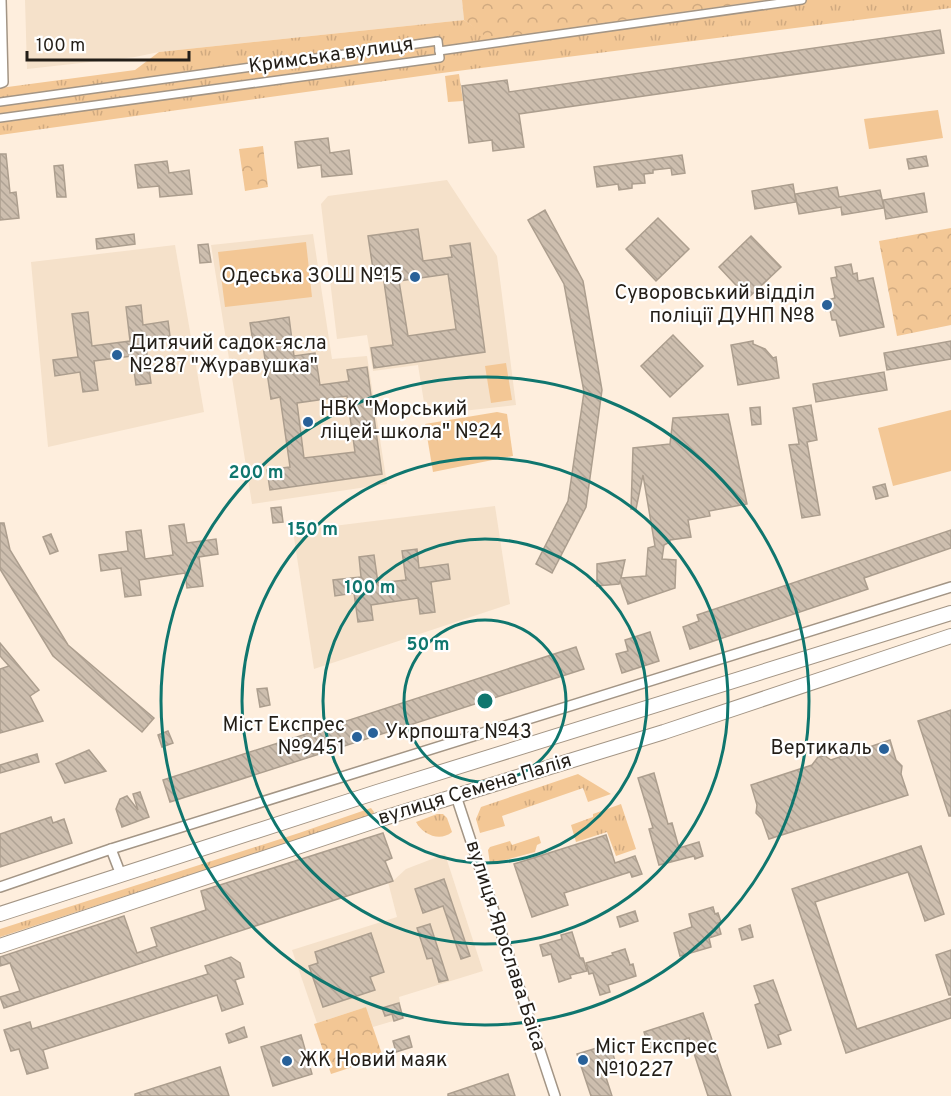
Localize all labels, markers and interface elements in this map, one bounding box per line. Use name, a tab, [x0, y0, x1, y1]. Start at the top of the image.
scale bar	[27, 24, 189, 62]
street label: Кримська вулиця	[247, 32, 415, 80]
text: 100 m	[36, 35, 85, 58]
place label: Одеська ЗОШ №15	[221, 264, 403, 290]
marker: Одеська ЗОШ №15	[408, 270, 422, 284]
place label: Суворовський відділ поліції ДУНП №8	[614, 281, 815, 330]
marker: Суворовський відділ поліції ДУНП №8	[820, 298, 834, 312]
place label: Дитячий садок-ясла №287 "Журавушка"	[129, 331, 327, 380]
marker: Дитячий садок-ясла №287 "Журавушка"	[110, 348, 124, 362]
place label: НВК "Морський ліцей-школа" №24	[320, 397, 502, 446]
marker: НВК "Морський ліцей-школа" №24	[301, 415, 315, 429]
text: 200 m	[228, 462, 284, 485]
text: 150 m	[288, 519, 338, 542]
text: 100 m	[344, 577, 396, 600]
text: 50 m	[406, 634, 450, 657]
centre of rings	[475, 691, 495, 711]
place label: Міст Експрес №9451	[223, 713, 345, 762]
place label: Укрпошта №43	[385, 720, 532, 746]
marker: Укрпошта №43	[366, 726, 380, 740]
marker: Міст Експрес №9451	[350, 730, 364, 744]
place label: Вертикаль	[771, 736, 872, 762]
marker: Вертикаль	[877, 742, 891, 756]
street label: вулиця Семена Палія	[375, 748, 575, 832]
street label: вулиця Ярослава Баіса	[459, 837, 551, 1055]
place label: Міст Експрес №10227	[595, 1035, 717, 1084]
place label: ЖК Новий маяк	[299, 1048, 448, 1074]
marker: Міст Експрес №10227	[576, 1053, 590, 1067]
marker: ЖК Новий маяк	[280, 1054, 294, 1068]

